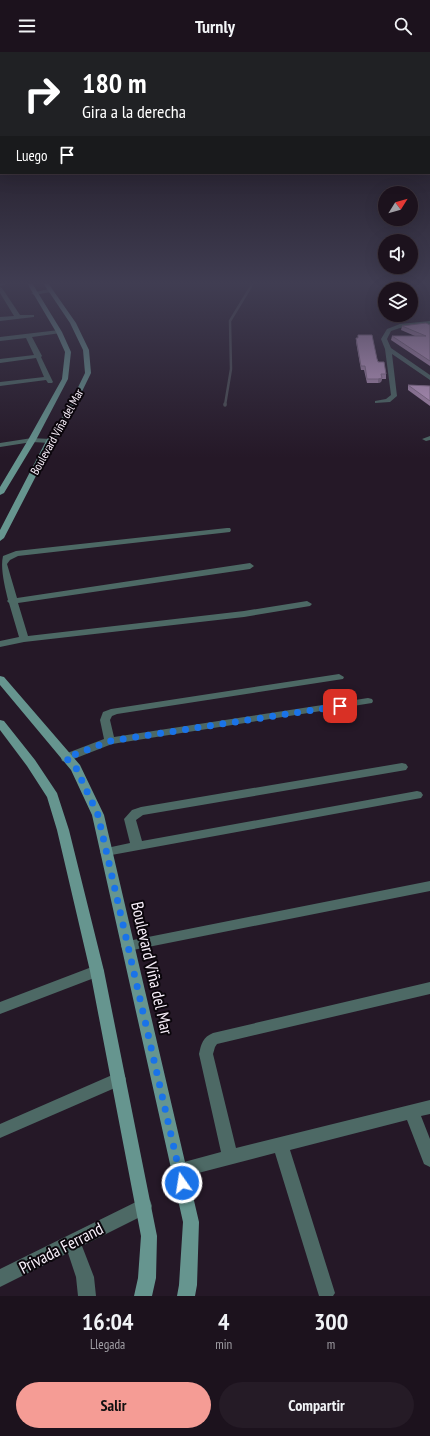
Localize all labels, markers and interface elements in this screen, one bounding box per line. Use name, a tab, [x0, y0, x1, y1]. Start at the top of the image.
icon: menu	[16, 15, 38, 37]
text: Turnly	[195, 15, 235, 38]
icon: search	[392, 15, 414, 37]
text: 180 m	[82, 64, 146, 101]
icon: right	[16, 68, 68, 120]
text: Gira a la derecha	[82, 100, 186, 123]
icon: arrive	[56, 144, 78, 166]
text: Luego	[16, 146, 48, 165]
north arrow	[378, 186, 418, 226]
map controls	[378, 186, 418, 322]
button: sound	[378, 234, 418, 274]
button: layers	[378, 282, 418, 322]
street label: Boulevard Viña del Mar	[27, 386, 87, 477]
pin	[323, 689, 357, 723]
icon: arrive	[329, 695, 351, 717]
street label: Boulevard Viña del Mar	[126, 899, 178, 1037]
position arrow	[161, 1162, 203, 1204]
street label: Privada Ferrand	[15, 1217, 107, 1279]
text: 16:04	[82, 1306, 134, 1337]
text: 4	[218, 1306, 229, 1337]
text: 300	[314, 1306, 348, 1337]
text: Llegada	[90, 1336, 125, 1353]
text: min	[215, 1336, 232, 1353]
text: m	[327, 1336, 335, 1353]
button: Salir	[16, 1382, 211, 1428]
button: Compartir	[219, 1382, 414, 1428]

